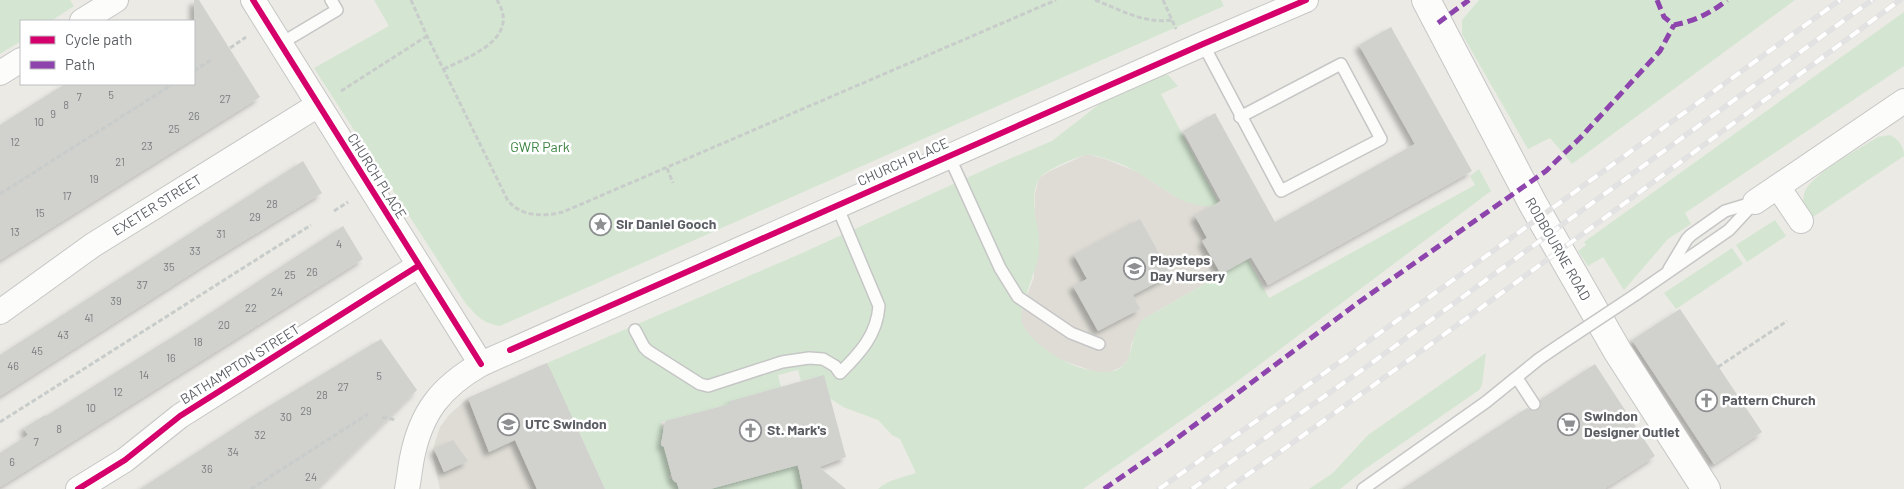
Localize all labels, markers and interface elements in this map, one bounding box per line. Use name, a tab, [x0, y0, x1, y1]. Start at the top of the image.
legend	[20, 20, 195, 85]
text: Cycle path	[65, 30, 132, 48]
text: Path	[65, 55, 95, 73]
house number: 5	[108, 88, 114, 101]
house number: 7	[76, 90, 82, 103]
house number: 27	[219, 92, 231, 105]
house number: 8	[63, 98, 69, 111]
house number: 9	[50, 107, 56, 120]
house number: 26	[188, 109, 200, 122]
house number: 10	[34, 115, 44, 128]
house number: 25	[168, 122, 180, 135]
street label: CHURCH PLACE	[344, 130, 411, 222]
street label: CHURCH PLACE	[855, 134, 951, 189]
house number: 12	[10, 135, 20, 148]
park label: GWR Park	[510, 138, 570, 155]
house number: 23	[141, 139, 153, 152]
house number: 21	[115, 155, 125, 168]
street label: EXETER STREET	[109, 170, 205, 239]
house number: 19	[89, 172, 99, 185]
house number: 17	[62, 189, 72, 202]
street label: RODBOURNE ROAD	[1522, 194, 1595, 303]
house number: 28	[266, 197, 278, 210]
house number: 15	[35, 206, 45, 219]
house number: 29	[249, 210, 261, 223]
place icon: Sir Daniel Gooch	[588, 212, 612, 236]
place label: Sir Daniel Gooch	[616, 215, 716, 232]
house number: 13	[10, 225, 20, 238]
house number: 31	[216, 227, 226, 240]
house number: 4	[336, 237, 342, 250]
house number: 33	[189, 244, 201, 257]
place label: Playsteps Day Nursery	[1150, 251, 1225, 284]
school or university icon: Playsteps Day Nursery	[1122, 256, 1146, 280]
house number: 35	[163, 260, 175, 273]
house number: 26	[306, 265, 318, 278]
house number: 25	[284, 268, 296, 281]
house number: 37	[137, 278, 147, 291]
house number: 24	[271, 285, 283, 298]
house number: 39	[110, 294, 122, 307]
house number: 22	[245, 301, 257, 314]
house number: 41	[85, 311, 93, 324]
house number: 20	[218, 318, 230, 331]
street label: BATHAMPTON STREET	[177, 320, 303, 407]
house number: 43	[57, 328, 69, 341]
house number: 18	[193, 335, 203, 348]
house number: 45	[31, 344, 43, 357]
house number: 16	[166, 351, 176, 364]
house number: 46	[7, 359, 19, 372]
house number: 14	[139, 368, 149, 381]
house number: 5	[376, 369, 382, 382]
house number: 27	[337, 380, 349, 393]
house number: 12	[113, 385, 123, 398]
house number: 28	[316, 388, 328, 401]
church icon: Pattern Church	[1694, 388, 1718, 412]
place label: Pattern Church	[1722, 391, 1816, 408]
house number: 10	[86, 401, 96, 414]
house number: 29	[300, 404, 312, 417]
place label: Swindon Designer Outlet	[1584, 407, 1680, 440]
house number: 30	[280, 410, 292, 423]
school or university icon: UTC Swindon	[497, 412, 521, 436]
supermarket icon: Swindon Designer Outlet	[1556, 412, 1580, 436]
place label: UTC Swindon	[525, 415, 607, 432]
church icon: St. Mark's	[739, 418, 763, 442]
place label: St. Mark's	[767, 421, 827, 438]
house number: 8	[56, 422, 62, 435]
house number: 32	[254, 428, 266, 441]
house number: 7	[33, 435, 39, 448]
house number: 34	[227, 445, 239, 458]
house number: 6	[9, 455, 15, 468]
house number: 36	[201, 462, 213, 475]
house number: 24	[305, 470, 317, 483]

